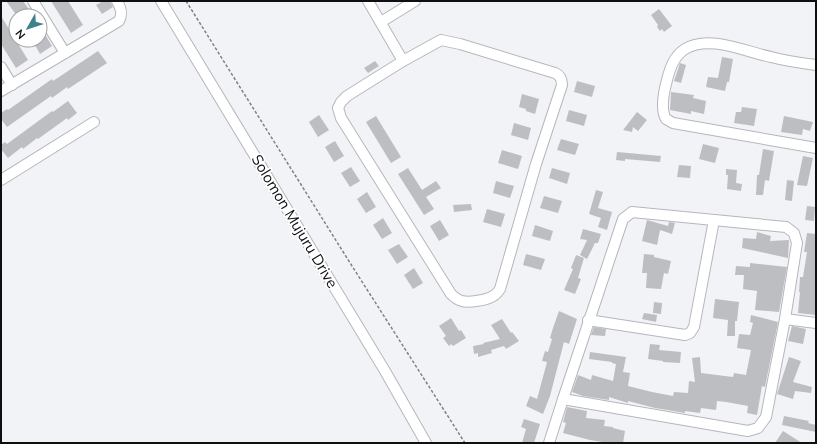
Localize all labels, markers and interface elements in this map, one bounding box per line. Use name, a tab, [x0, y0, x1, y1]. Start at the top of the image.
north arrow	[8, 8, 48, 48]
text: N	[12, 27, 28, 42]
street label: Solomon Mujuru Drive	[248, 151, 342, 291]

